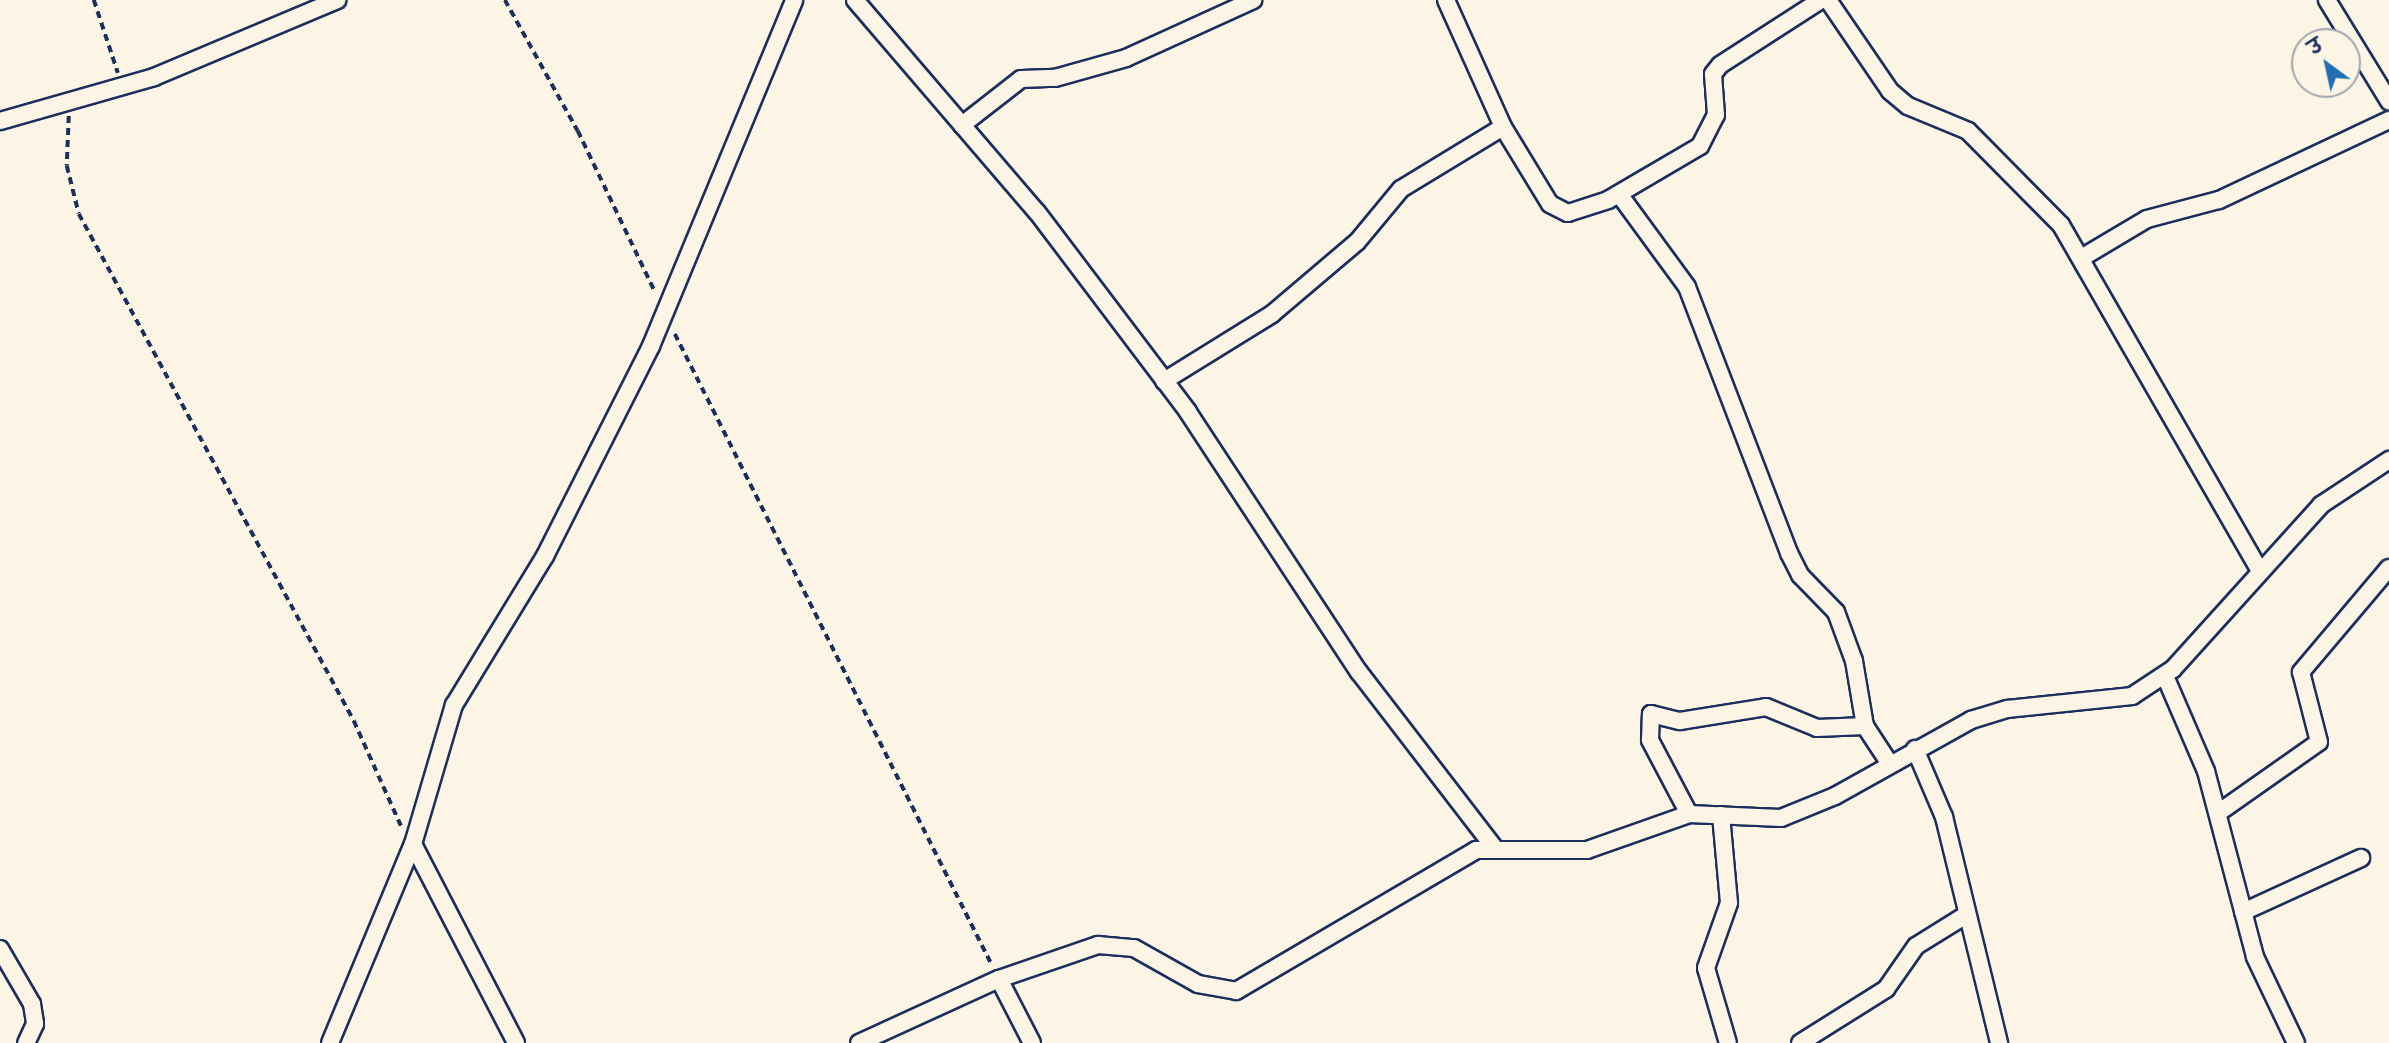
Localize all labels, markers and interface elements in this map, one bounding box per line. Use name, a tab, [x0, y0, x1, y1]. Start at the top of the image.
north arrow	[2291, 28, 2361, 98]
text: उ	[2304, 34, 2327, 61]

